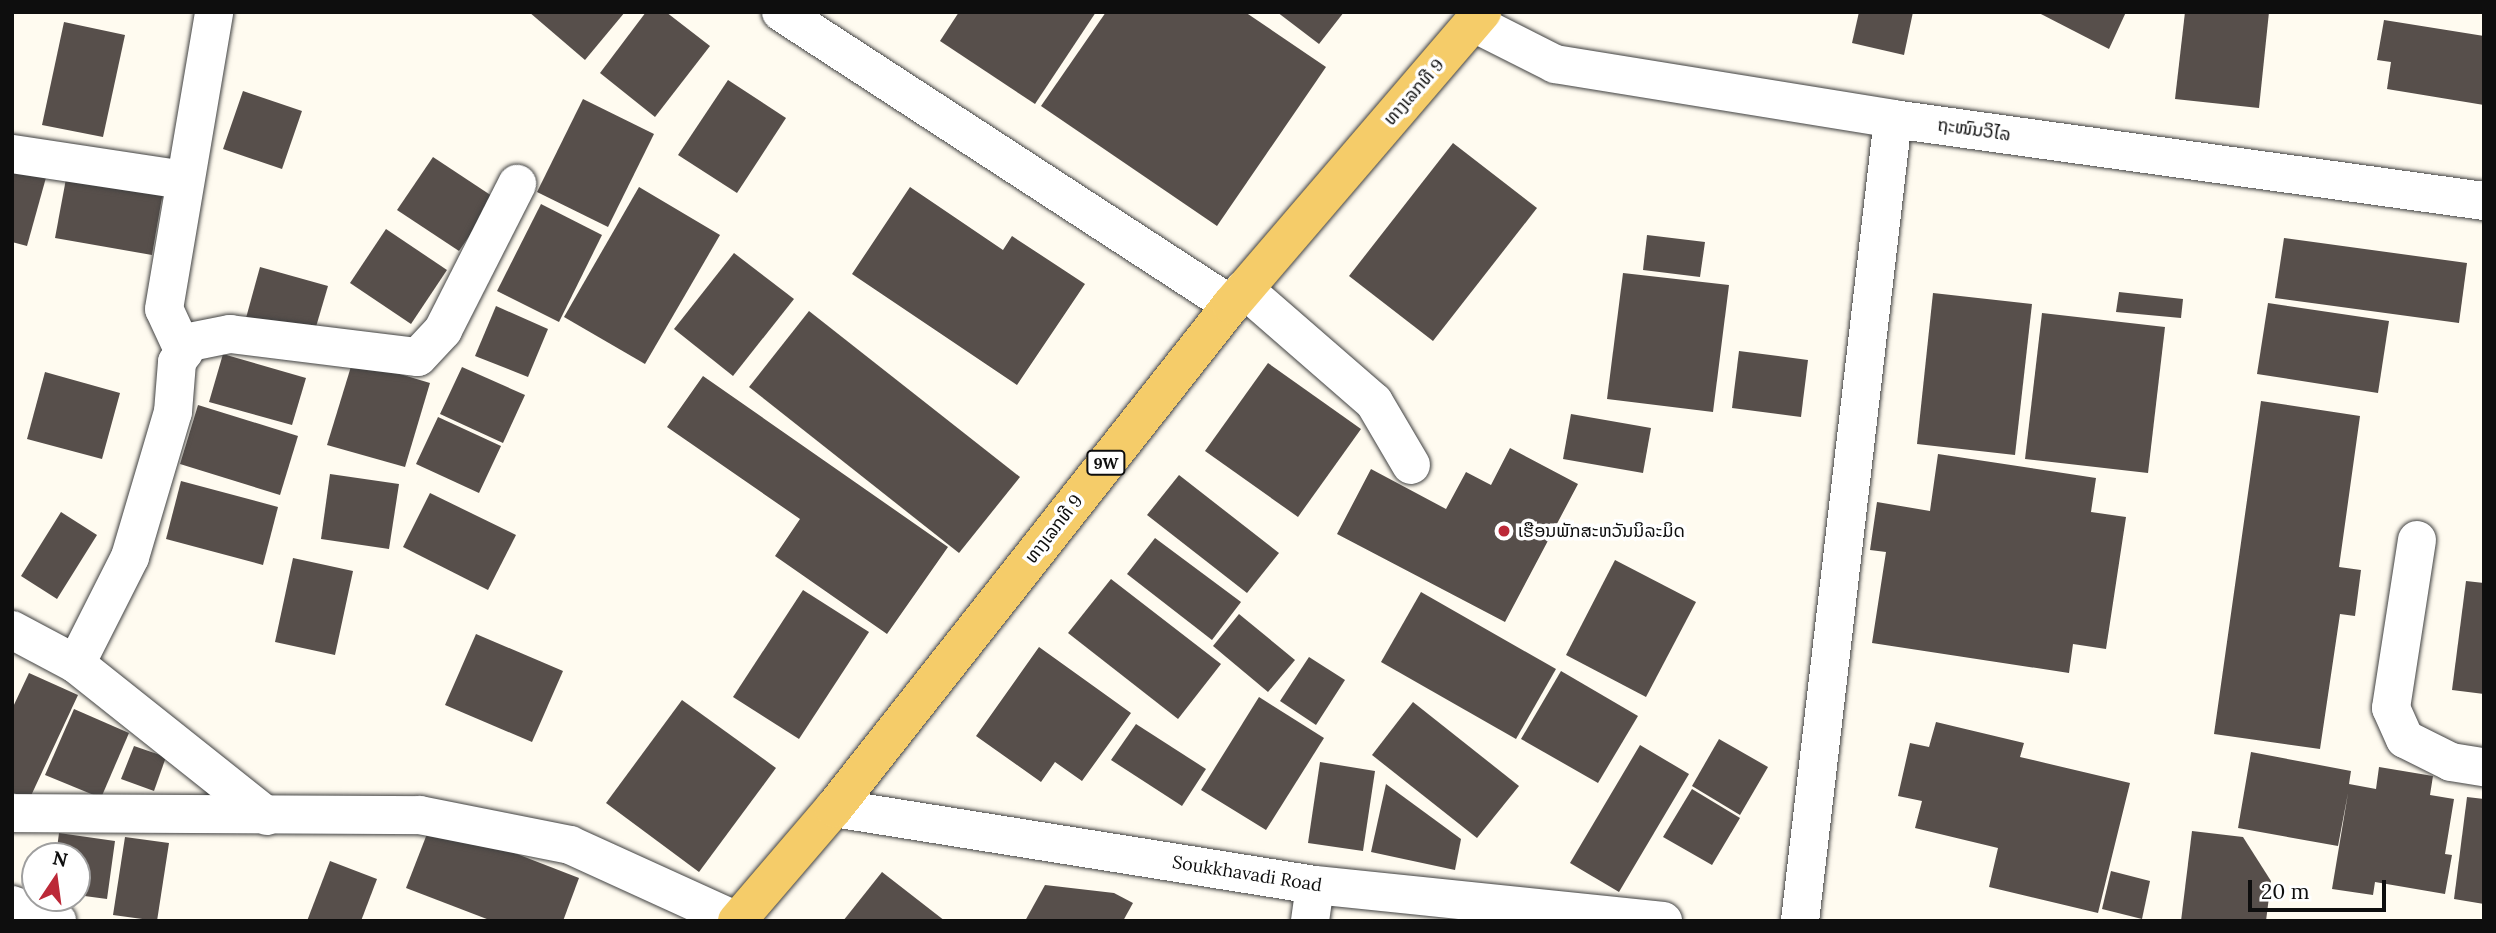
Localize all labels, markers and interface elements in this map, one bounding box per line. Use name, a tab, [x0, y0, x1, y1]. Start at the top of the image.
street label: ທາງເລກທີ 9	[1379, 54, 1449, 130]
street label: ຖະໜົນວິໄລ	[1936, 114, 2012, 146]
road number: 9W	[1085, 450, 1127, 476]
street label: ທາງເລກທີ 9	[1021, 490, 1087, 568]
place label: ເຮືອນພັກສະຫວັນນິລະມິດ	[1518, 520, 1685, 542]
marker: ເຮືອນພັກສະຫວັນນິລະມິດ	[1496, 523, 1512, 539]
north arrow	[21, 842, 91, 912]
text: N	[50, 845, 70, 872]
street label: Soukkhavadi Road	[1171, 852, 1323, 896]
scale bar	[2251, 866, 2389, 910]
text: 20 m	[2261, 878, 2310, 905]

